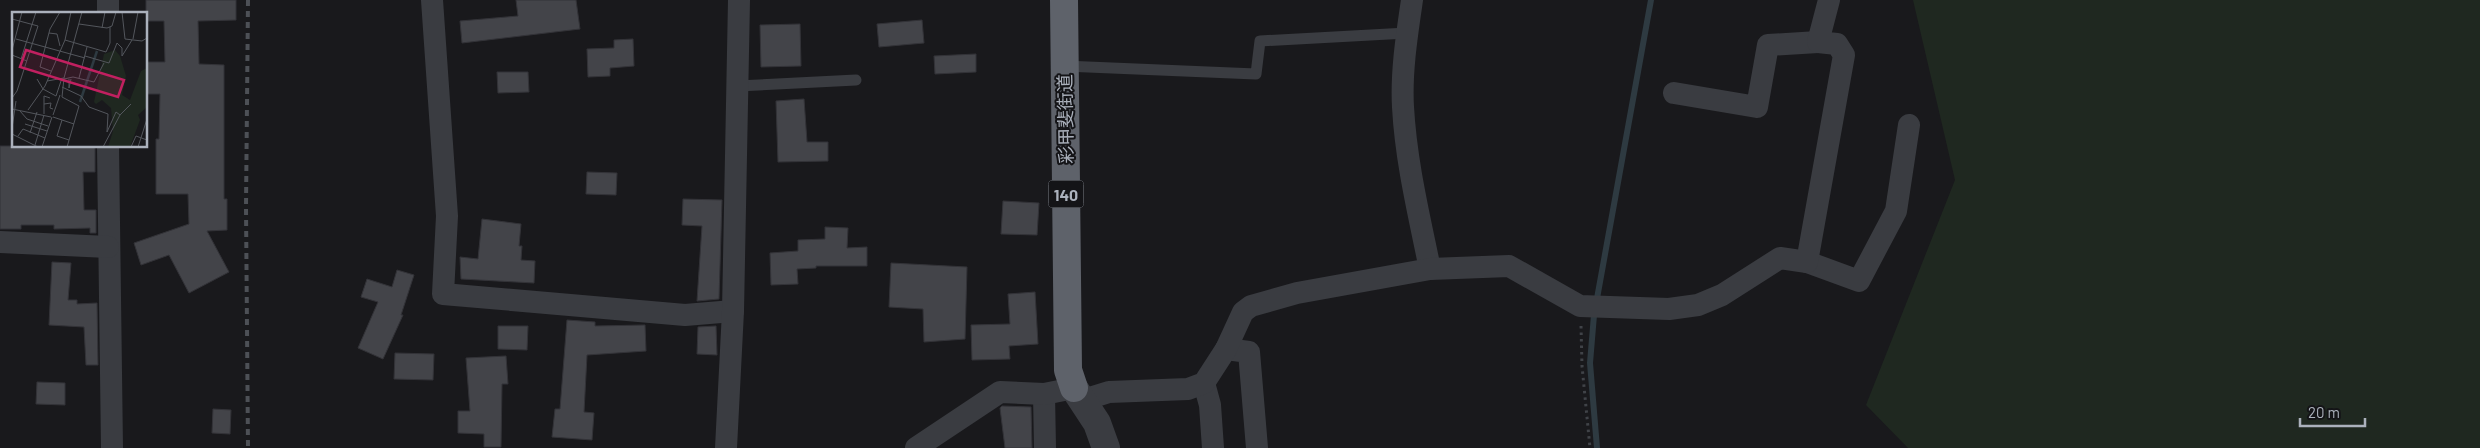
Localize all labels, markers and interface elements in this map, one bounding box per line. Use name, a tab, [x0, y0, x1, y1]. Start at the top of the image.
inset map	[12, 12, 148, 148]
street label: 彩甲斐街道	[1053, 74, 1077, 164]
road number: 140	[1048, 180, 1084, 208]
scale bar	[2300, 396, 2365, 428]
text: 20 m	[2308, 403, 2340, 421]

